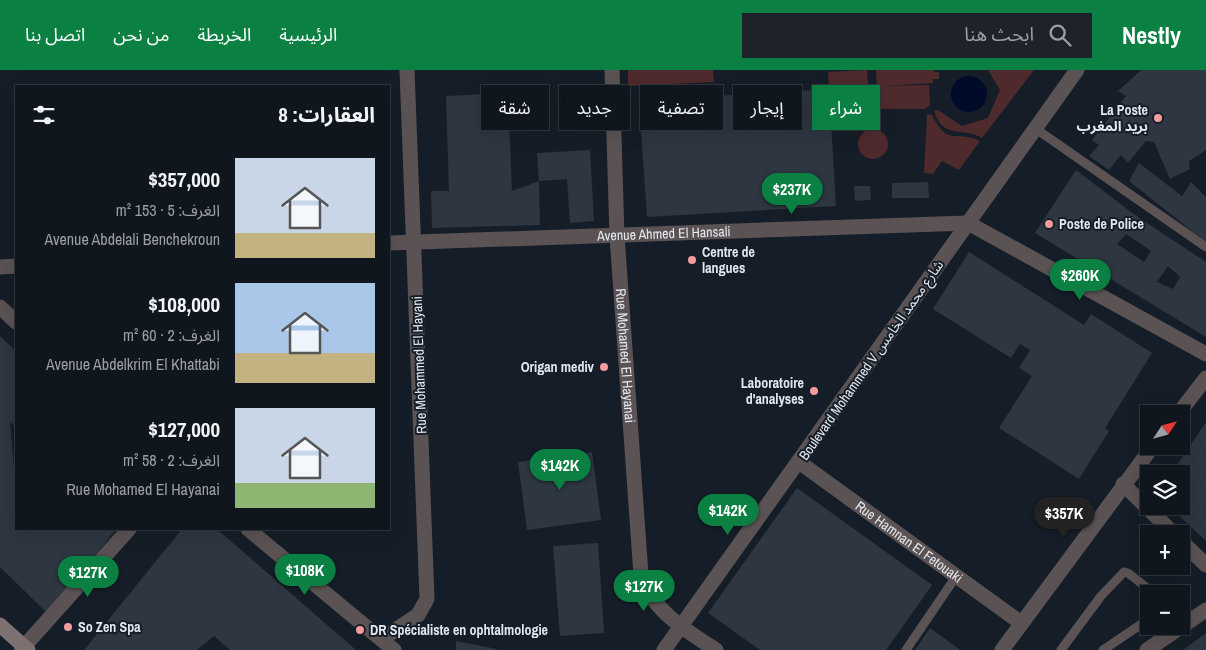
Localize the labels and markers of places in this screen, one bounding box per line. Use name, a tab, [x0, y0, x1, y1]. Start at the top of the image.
place label: La Poste بريد المغرب	[1076, 101, 1148, 135]
marker: La Poste بريد المغرب	[1152, 112, 1164, 124]
pin: $237K	[757, 172, 827, 215]
place label: Poste de Police	[1059, 215, 1144, 233]
marker: Poste de Police	[1043, 218, 1055, 230]
place label: Centre de langues	[702, 243, 755, 277]
marker: Centre de langues	[686, 254, 698, 266]
pin: $260K	[1045, 258, 1115, 301]
place label: Origan mediv	[521, 358, 595, 376]
marker: Origan mediv	[598, 361, 610, 373]
place label: Laboratoire d'analyses	[741, 374, 804, 408]
marker: Laboratoire d'analyses	[808, 385, 820, 397]
pin: $142K	[525, 448, 595, 491]
pin: $142K	[693, 494, 763, 536]
pin: $357K	[1029, 496, 1099, 539]
pin: $108K	[270, 554, 340, 596]
pin: $127K	[53, 556, 123, 598]
pin: $127K	[609, 570, 679, 612]
place label: So Zen Spa	[78, 618, 141, 636]
marker: So Zen Spa	[62, 621, 74, 633]
place label: DR Spécialiste en ophtalmologie	[370, 621, 548, 639]
marker: DR Spécialiste en ophtalmologie	[354, 624, 366, 636]

